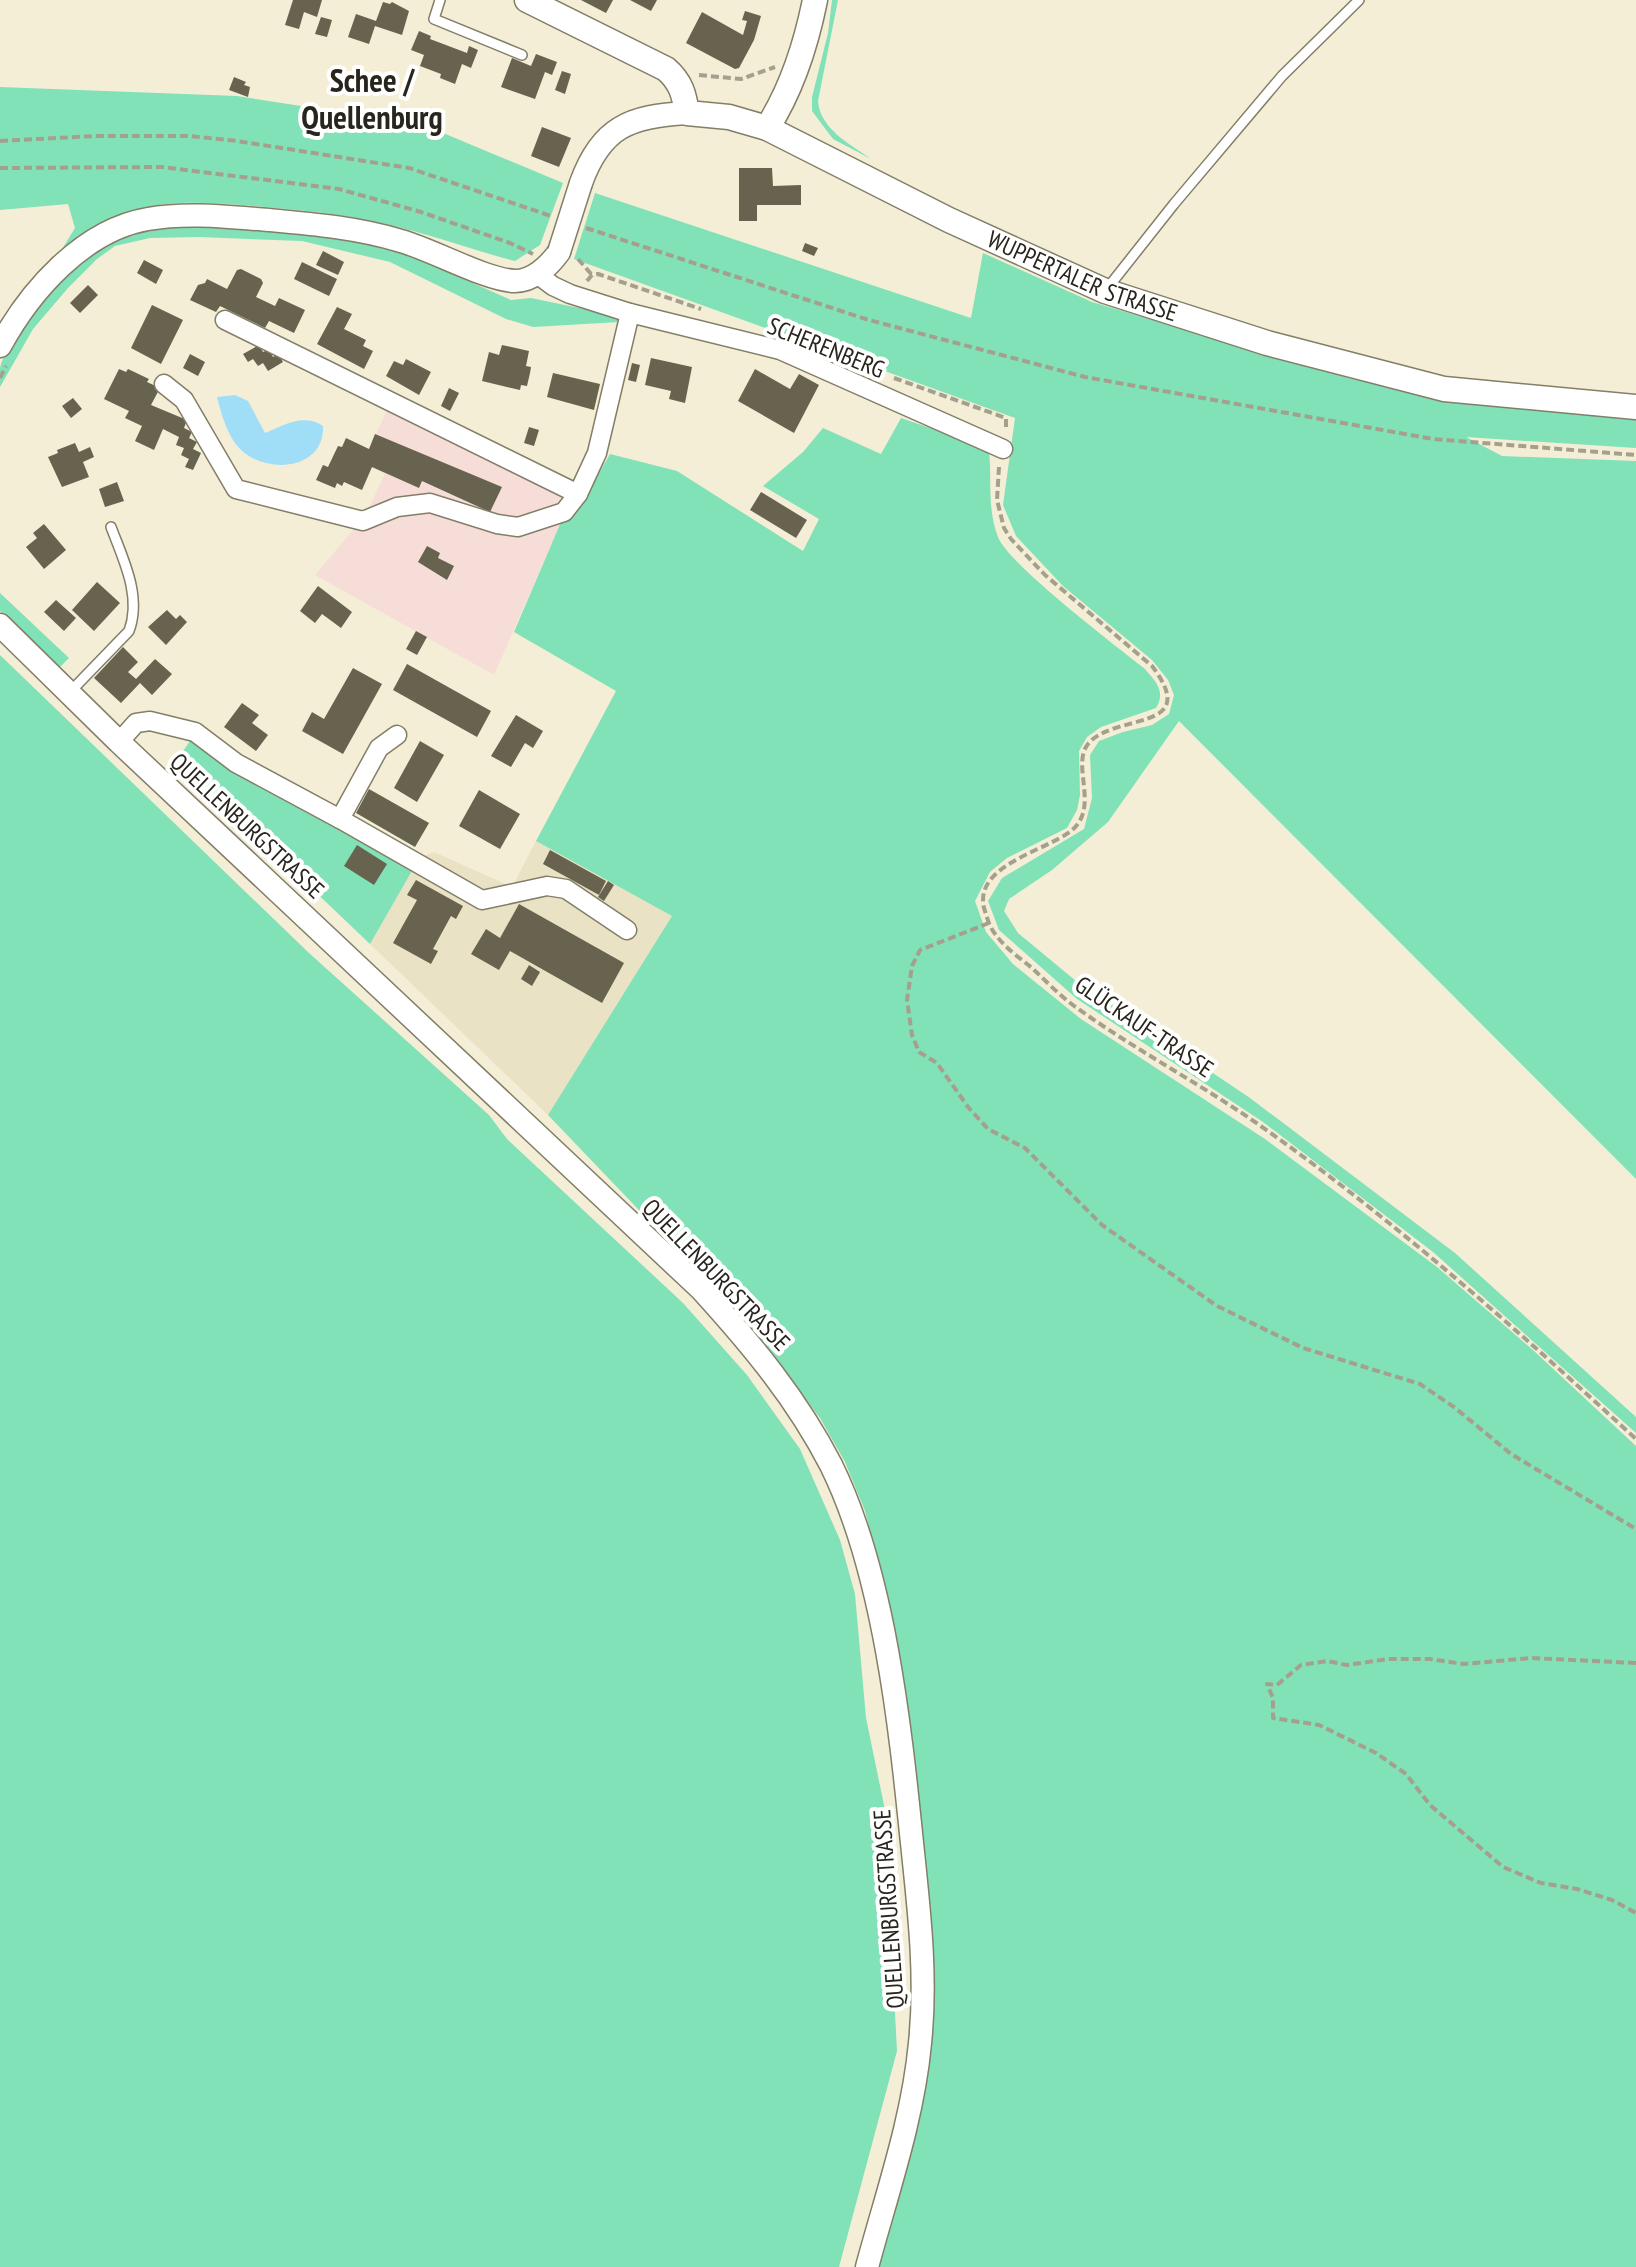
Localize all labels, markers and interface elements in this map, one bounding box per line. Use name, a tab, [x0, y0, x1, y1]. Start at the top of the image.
district label: Schee / Quellenburg	[301, 59, 443, 138]
street label: WUPPERTALER STRASSE	[983, 224, 1181, 328]
street label: SCHERENBERG	[763, 310, 889, 385]
street label: QUELLENBURGSTRASSE	[164, 746, 331, 905]
street label: GLÜCKAUF-TRASSE	[1069, 969, 1220, 1084]
street label: QUELLENBURGSTRASSE	[636, 1192, 797, 1357]
street label: QUELLENBURGSTRASSE	[866, 1808, 911, 2010]

